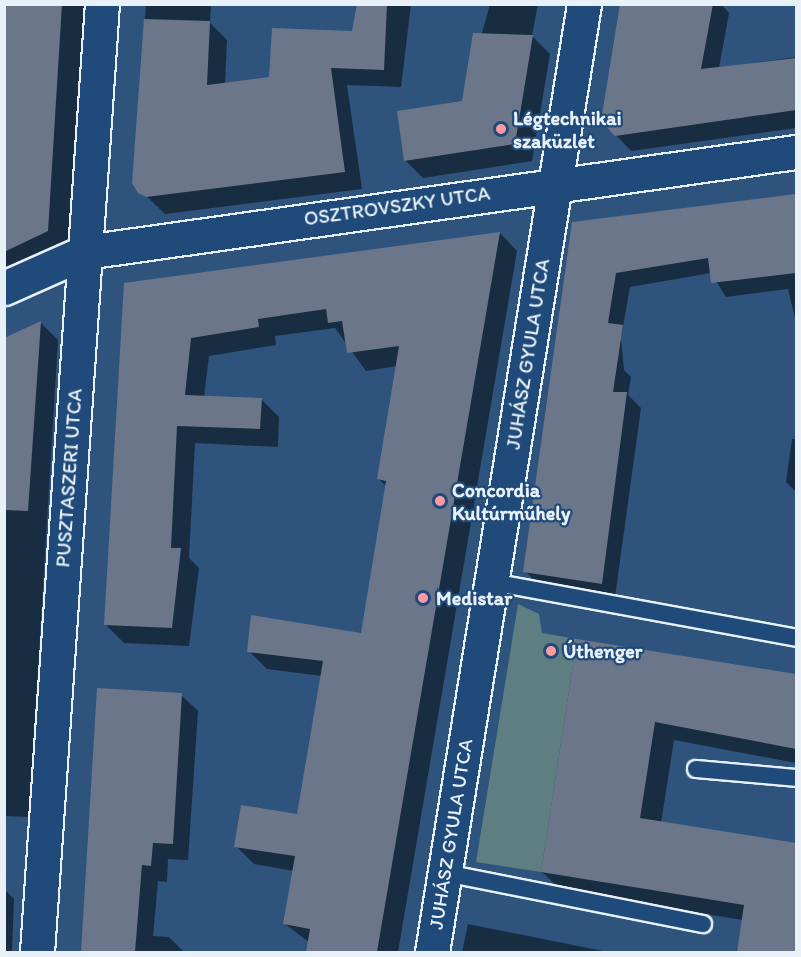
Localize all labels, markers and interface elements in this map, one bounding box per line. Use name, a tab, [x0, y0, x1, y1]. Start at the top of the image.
place label: Légtechnikai szaküzlet	[513, 106, 622, 153]
marker: Légtechnikai szaküzlet	[494, 122, 508, 136]
street label: OSZTROVSZKY UTCA	[302, 181, 492, 231]
street label: JUHÁSZ GYULA UTCA	[501, 257, 555, 451]
street label: PUSZTASZERI UTCA	[51, 388, 87, 568]
place label: Concordia Kultúrműhely	[452, 478, 570, 525]
marker: Concordia Kultúrműhely	[433, 494, 447, 508]
place label: Medistar	[436, 586, 512, 610]
marker: Medistar	[414, 589, 432, 607]
place label: Úthenger	[563, 639, 642, 663]
marker: Úthenger	[544, 644, 558, 658]
street label: JUHÁSZ GYULA UTCA	[424, 737, 478, 931]

